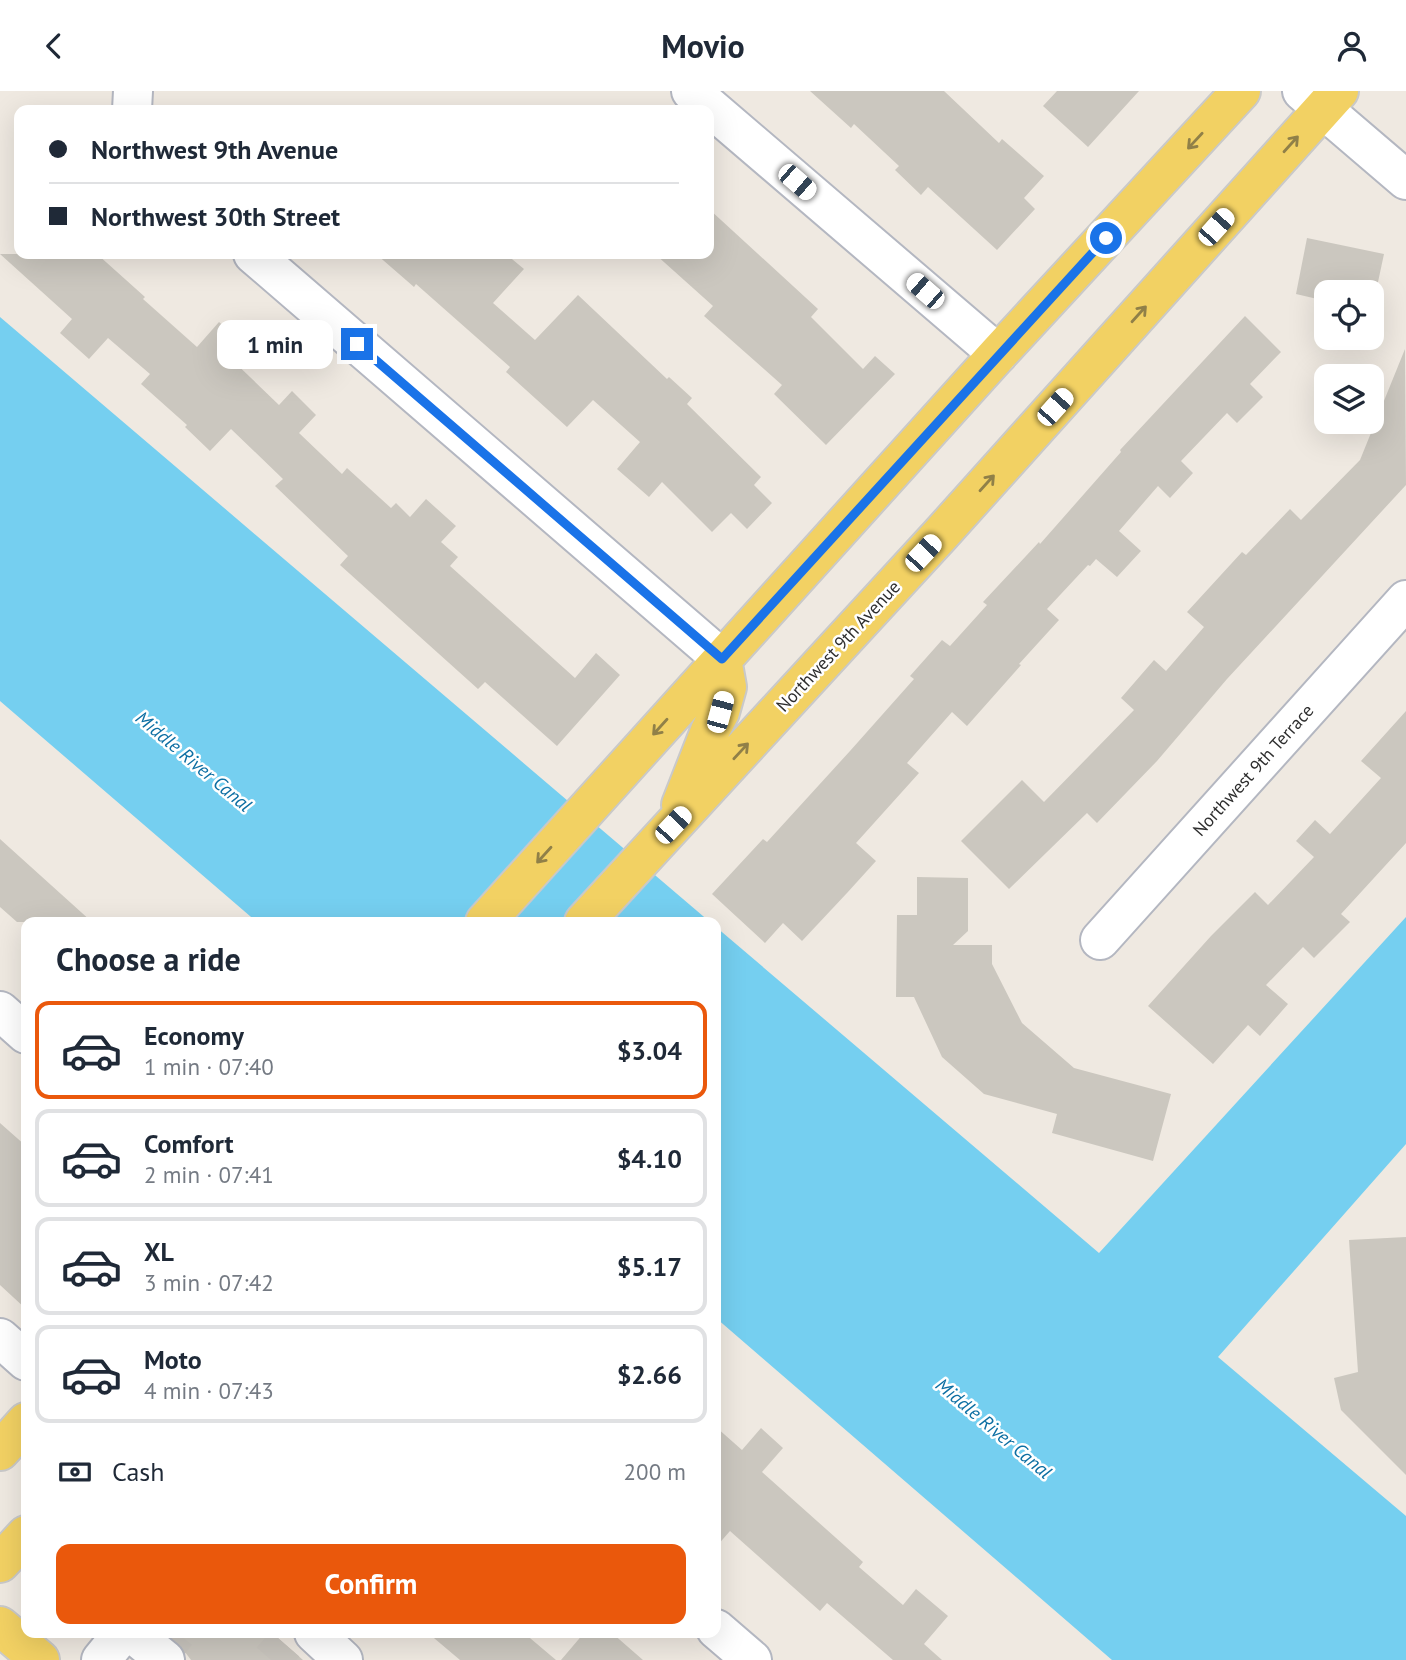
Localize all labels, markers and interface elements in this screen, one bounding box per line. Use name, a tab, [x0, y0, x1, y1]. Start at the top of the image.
text: Movio	[661, 25, 745, 67]
icon: back	[35, 27, 73, 65]
icon: person	[1333, 27, 1371, 65]
one-way arrow	[1186, 132, 1203, 149]
text: Northwest 9th Avenue	[91, 133, 338, 166]
one-way arrow	[1282, 136, 1299, 153]
car	[775, 160, 820, 204]
text: Northwest 30th Street	[91, 200, 340, 233]
car	[1195, 204, 1238, 250]
route start	[1090, 222, 1122, 254]
car	[903, 269, 948, 313]
map controls	[1314, 280, 1384, 434]
button: locate	[1314, 280, 1384, 350]
one-way arrow	[1130, 305, 1146, 323]
callout: 1 min	[217, 320, 332, 369]
route end	[341, 328, 373, 360]
text: 1 min	[247, 330, 303, 359]
button: layers	[1314, 364, 1384, 434]
car	[1034, 384, 1077, 430]
one-way arrow	[978, 475, 995, 492]
car	[901, 530, 946, 576]
street label: Northwest 9th Avenue	[771, 576, 905, 716]
car	[705, 689, 736, 735]
street label: Northwest 9th Terrace	[1188, 699, 1318, 841]
water label: Middle River Canal	[131, 705, 257, 817]
one-way arrow	[652, 718, 668, 736]
one-way arrow	[733, 742, 749, 760]
car	[651, 802, 696, 848]
one-way arrow	[536, 846, 552, 864]
text: Choose a ride	[56, 938, 241, 980]
icon: car	[60, 1019, 123, 1082]
text: Economy	[144, 1019, 244, 1052]
text: $3.04	[617, 1034, 682, 1067]
text: 1 min · 07:40	[144, 1052, 274, 1081]
icon: car	[60, 1127, 123, 1190]
text: Comfort	[144, 1127, 234, 1160]
text: $4.10	[617, 1142, 682, 1175]
text: 2 min · 07:41	[144, 1160, 274, 1189]
icon: car	[60, 1235, 123, 1298]
text: XL	[144, 1235, 174, 1268]
text: $5.17	[617, 1250, 682, 1283]
text: 3 min · 07:42	[144, 1268, 274, 1297]
icon: car	[60, 1343, 123, 1406]
text: Moto	[144, 1343, 202, 1376]
text: $2.66	[617, 1358, 682, 1391]
water label: Middle River Canal	[931, 1372, 1057, 1484]
text: 4 min · 07:43	[144, 1376, 274, 1405]
icon: cash	[56, 1453, 94, 1491]
text: Cash	[112, 1455, 164, 1488]
text: 200 m	[624, 1457, 686, 1486]
button: Confirm	[56, 1544, 686, 1624]

